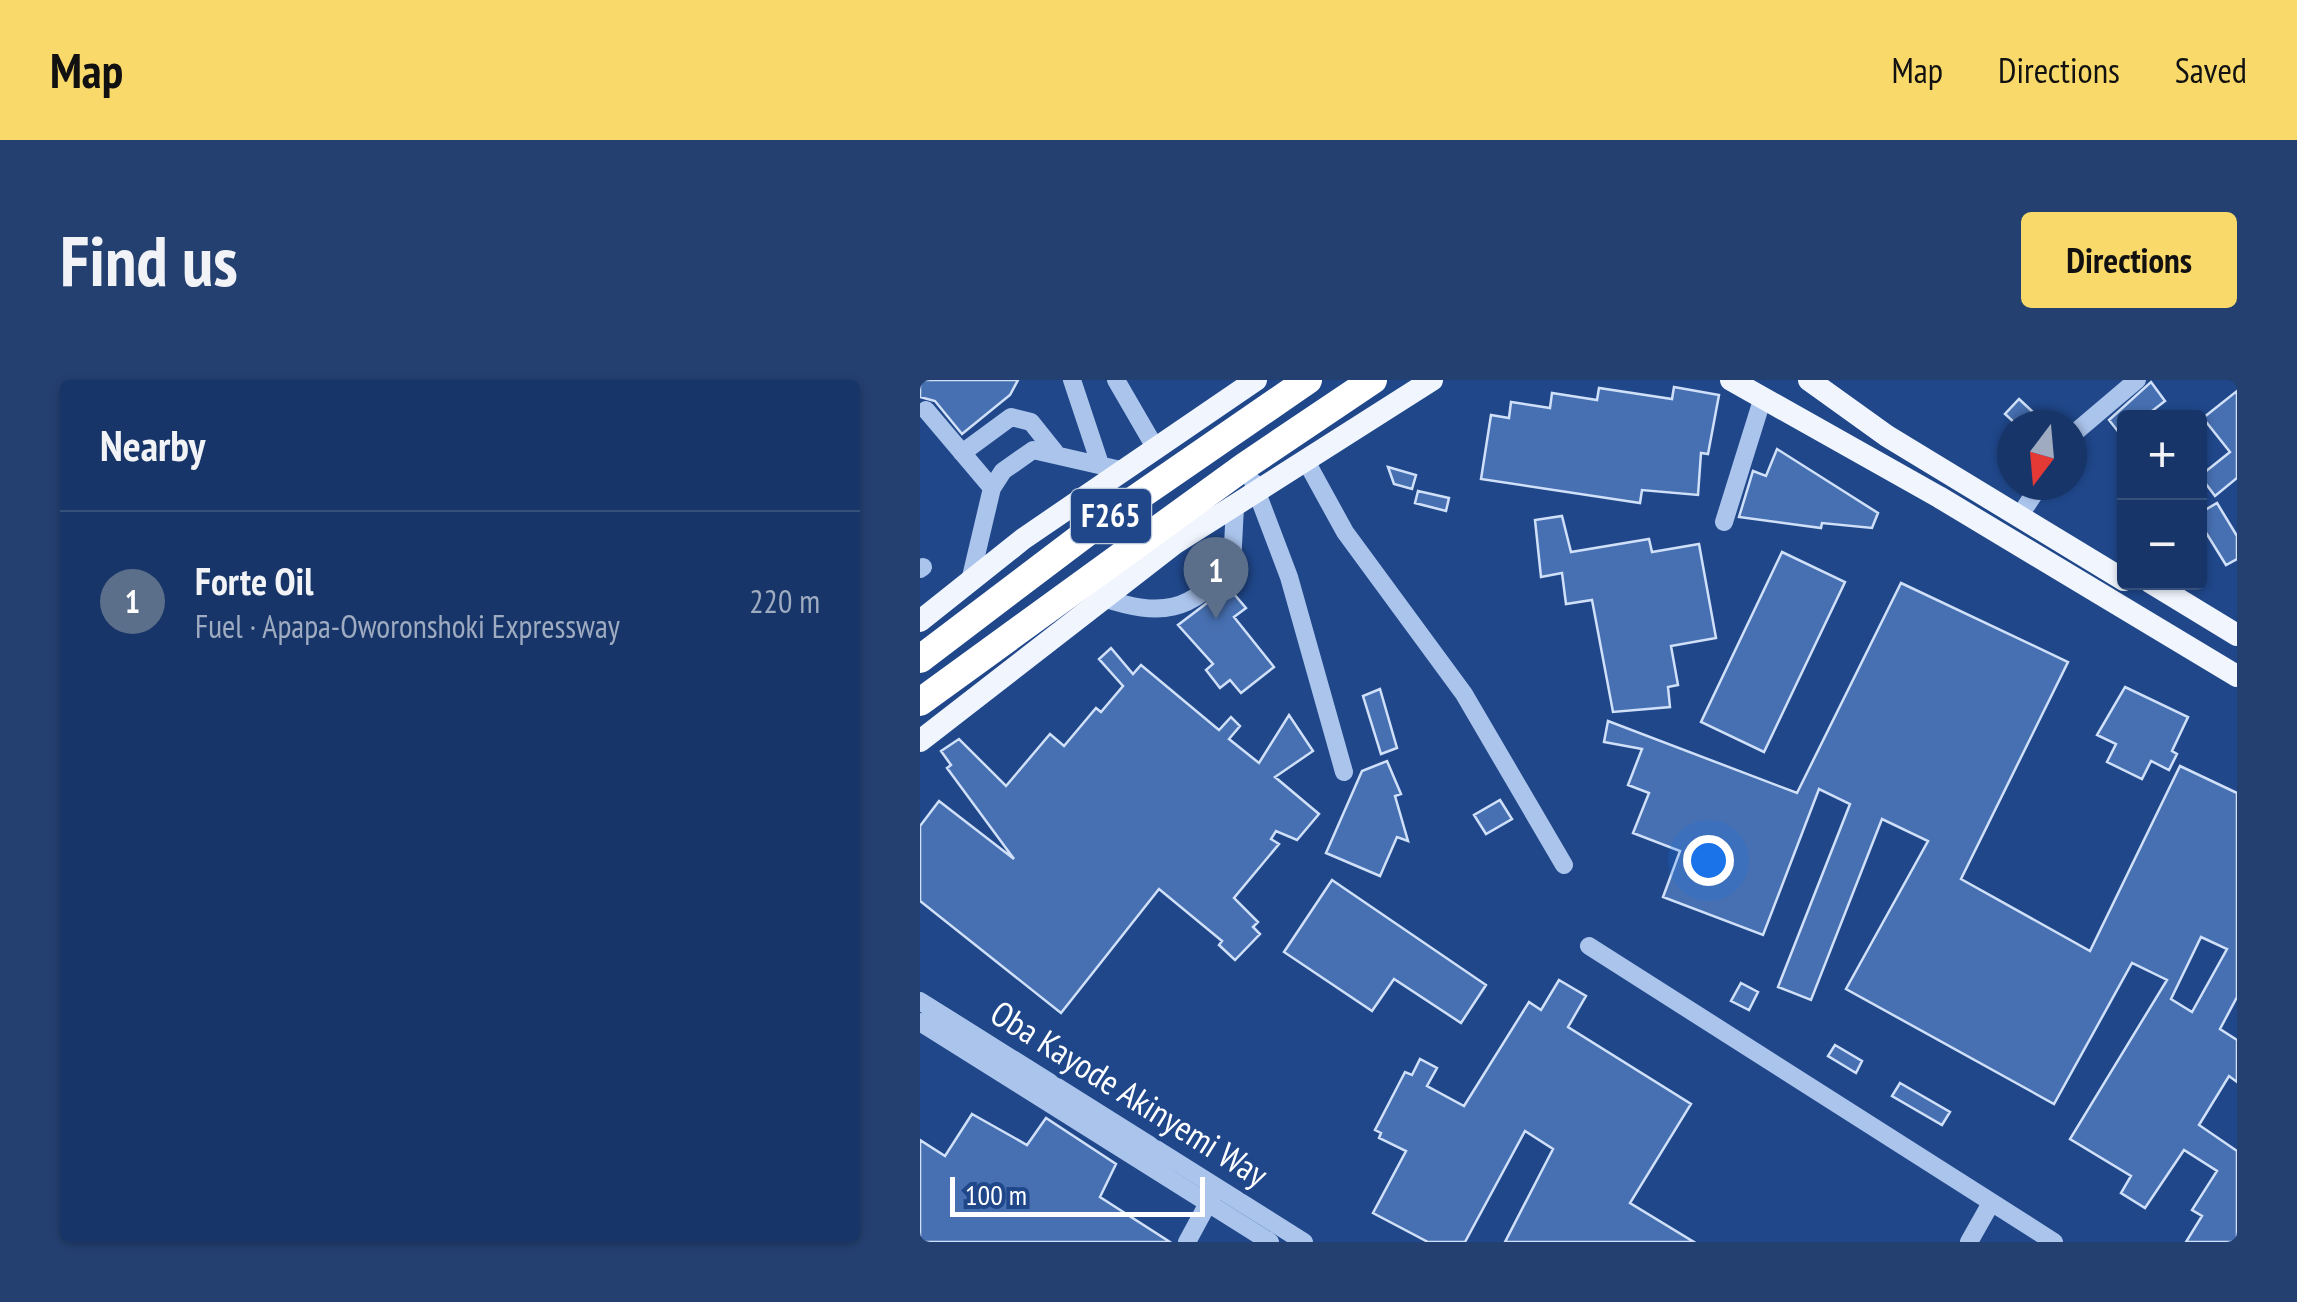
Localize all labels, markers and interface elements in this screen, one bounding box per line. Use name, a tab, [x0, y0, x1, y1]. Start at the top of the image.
text: Map	[50, 39, 123, 101]
text: Map	[1892, 47, 1943, 93]
text: Directions	[1998, 47, 2120, 93]
text: Saved	[2175, 47, 2247, 93]
button: Directions	[2021, 212, 2237, 308]
text: Find us	[60, 215, 238, 305]
north arrow	[1997, 410, 2087, 500]
map controls	[2117, 410, 2207, 590]
button: +	[2117, 410, 2207, 500]
text: Nearby	[100, 418, 205, 473]
road number: F265	[1071, 489, 1151, 543]
button: −	[2117, 500, 2207, 590]
pin: 1	[1184, 536, 1248, 619]
text: Forte Oil	[195, 556, 313, 605]
text: 1	[125, 580, 140, 622]
text: 220 m	[749, 580, 820, 622]
text: Fuel · Apapa-Oworonshoki Expressway	[195, 605, 620, 647]
your location	[1683, 835, 1734, 886]
street label: Oba Kayode Akinyemi Way	[982, 989, 1277, 1197]
scale bar	[950, 1172, 1205, 1216]
text: 100 m	[965, 1176, 1027, 1213]

